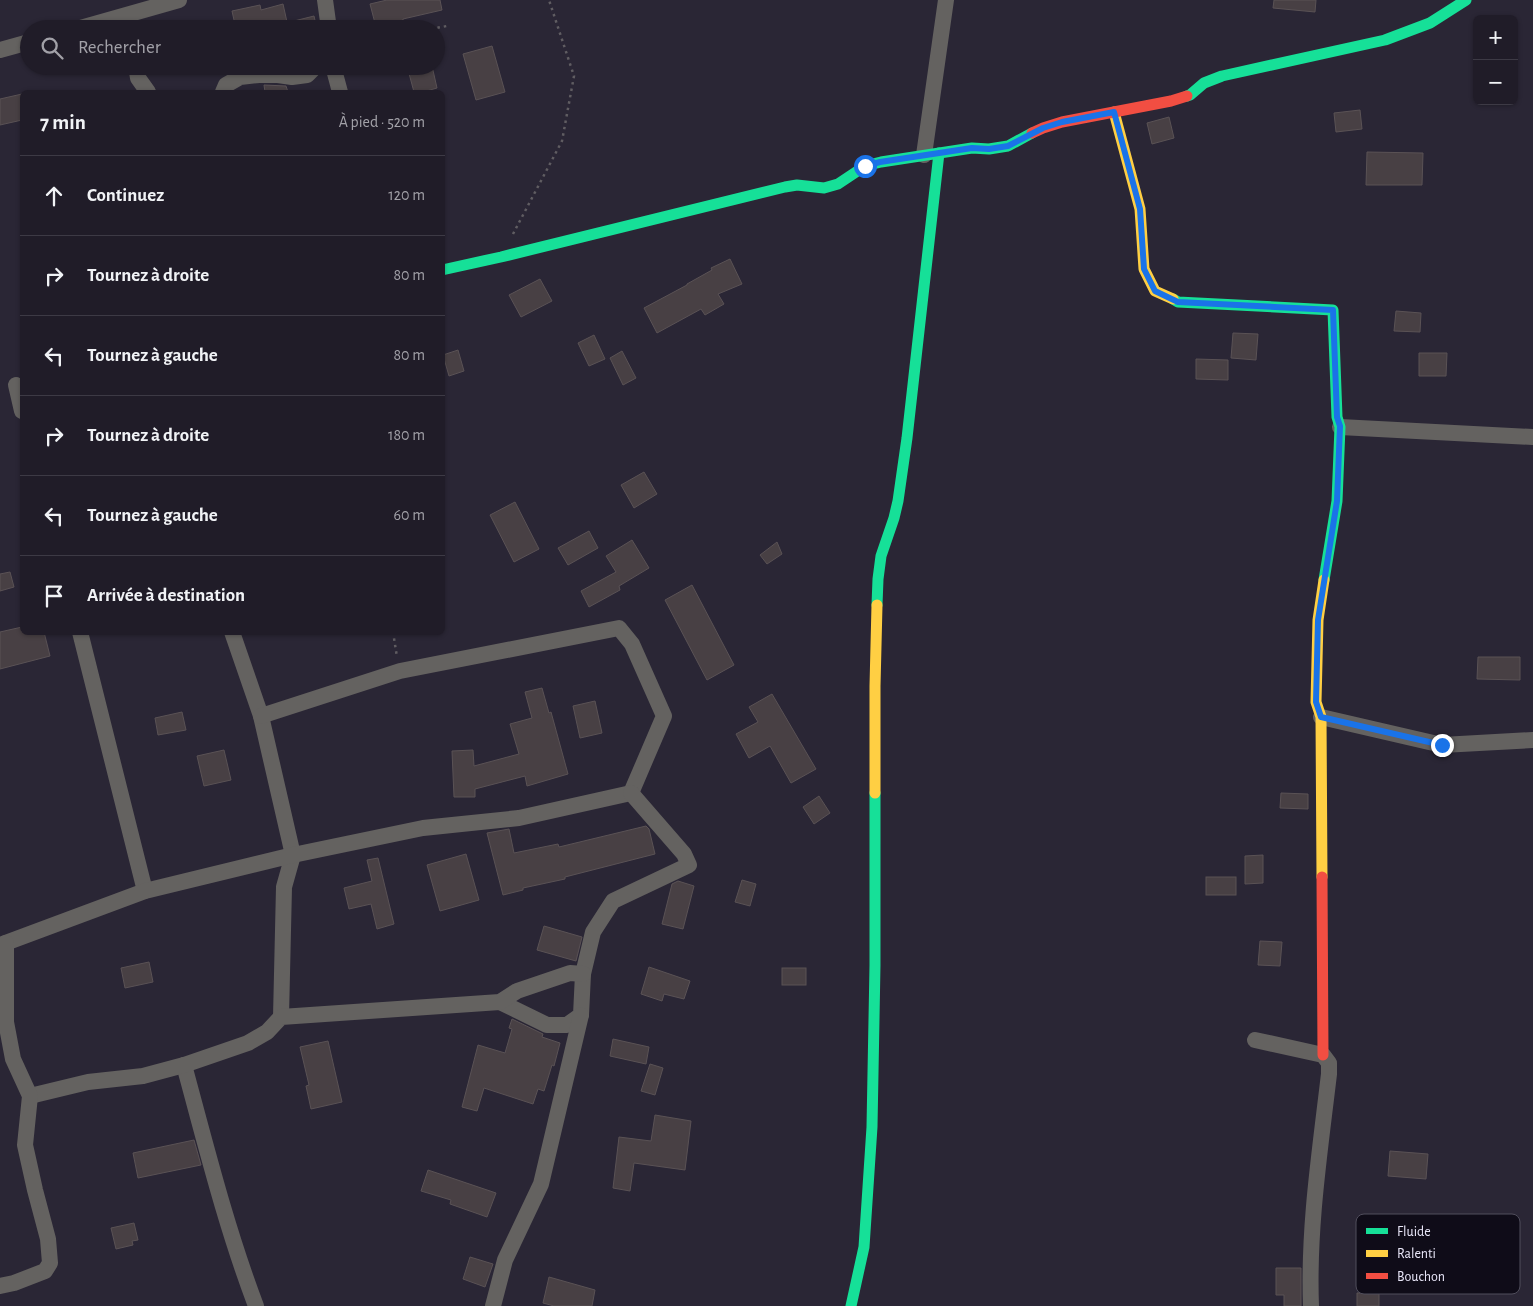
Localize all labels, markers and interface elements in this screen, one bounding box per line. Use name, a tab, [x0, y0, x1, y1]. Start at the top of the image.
map controls	[1473, 15, 1518, 105]
button: +	[1473, 15, 1518, 60]
search box	[20, 20, 445, 75]
icon: search	[38, 34, 66, 62]
text: Rechercher	[78, 38, 161, 57]
button: −	[1473, 60, 1518, 105]
text: 7 min	[40, 112, 86, 133]
text: À pied · 520 m	[339, 114, 425, 130]
route start	[854, 155, 877, 178]
icon: ahead	[40, 182, 68, 210]
text: Continuez	[87, 186, 164, 205]
text: 120 m	[388, 187, 425, 203]
icon: right	[40, 262, 68, 290]
text: Tournez à droite	[87, 266, 209, 285]
text: 80 m	[394, 267, 425, 283]
icon: left	[40, 342, 68, 370]
text: Tournez à gauche	[87, 346, 218, 365]
text: 80 m	[394, 347, 425, 363]
icon: right	[40, 422, 68, 450]
text: Tournez à droite	[87, 426, 209, 445]
text: 180 m	[388, 427, 425, 443]
icon: left	[40, 502, 68, 530]
text: Tournez à gauche	[87, 506, 218, 525]
text: 60 m	[394, 507, 425, 523]
icon: arrive	[40, 582, 68, 610]
text: Arrivée à destination	[87, 586, 245, 605]
route end	[1431, 734, 1454, 757]
legend	[1356, 1214, 1520, 1294]
text: Fluide	[1397, 1225, 1431, 1239]
text: Ralenti	[1397, 1247, 1436, 1261]
text: Bouchon	[1397, 1270, 1445, 1284]

